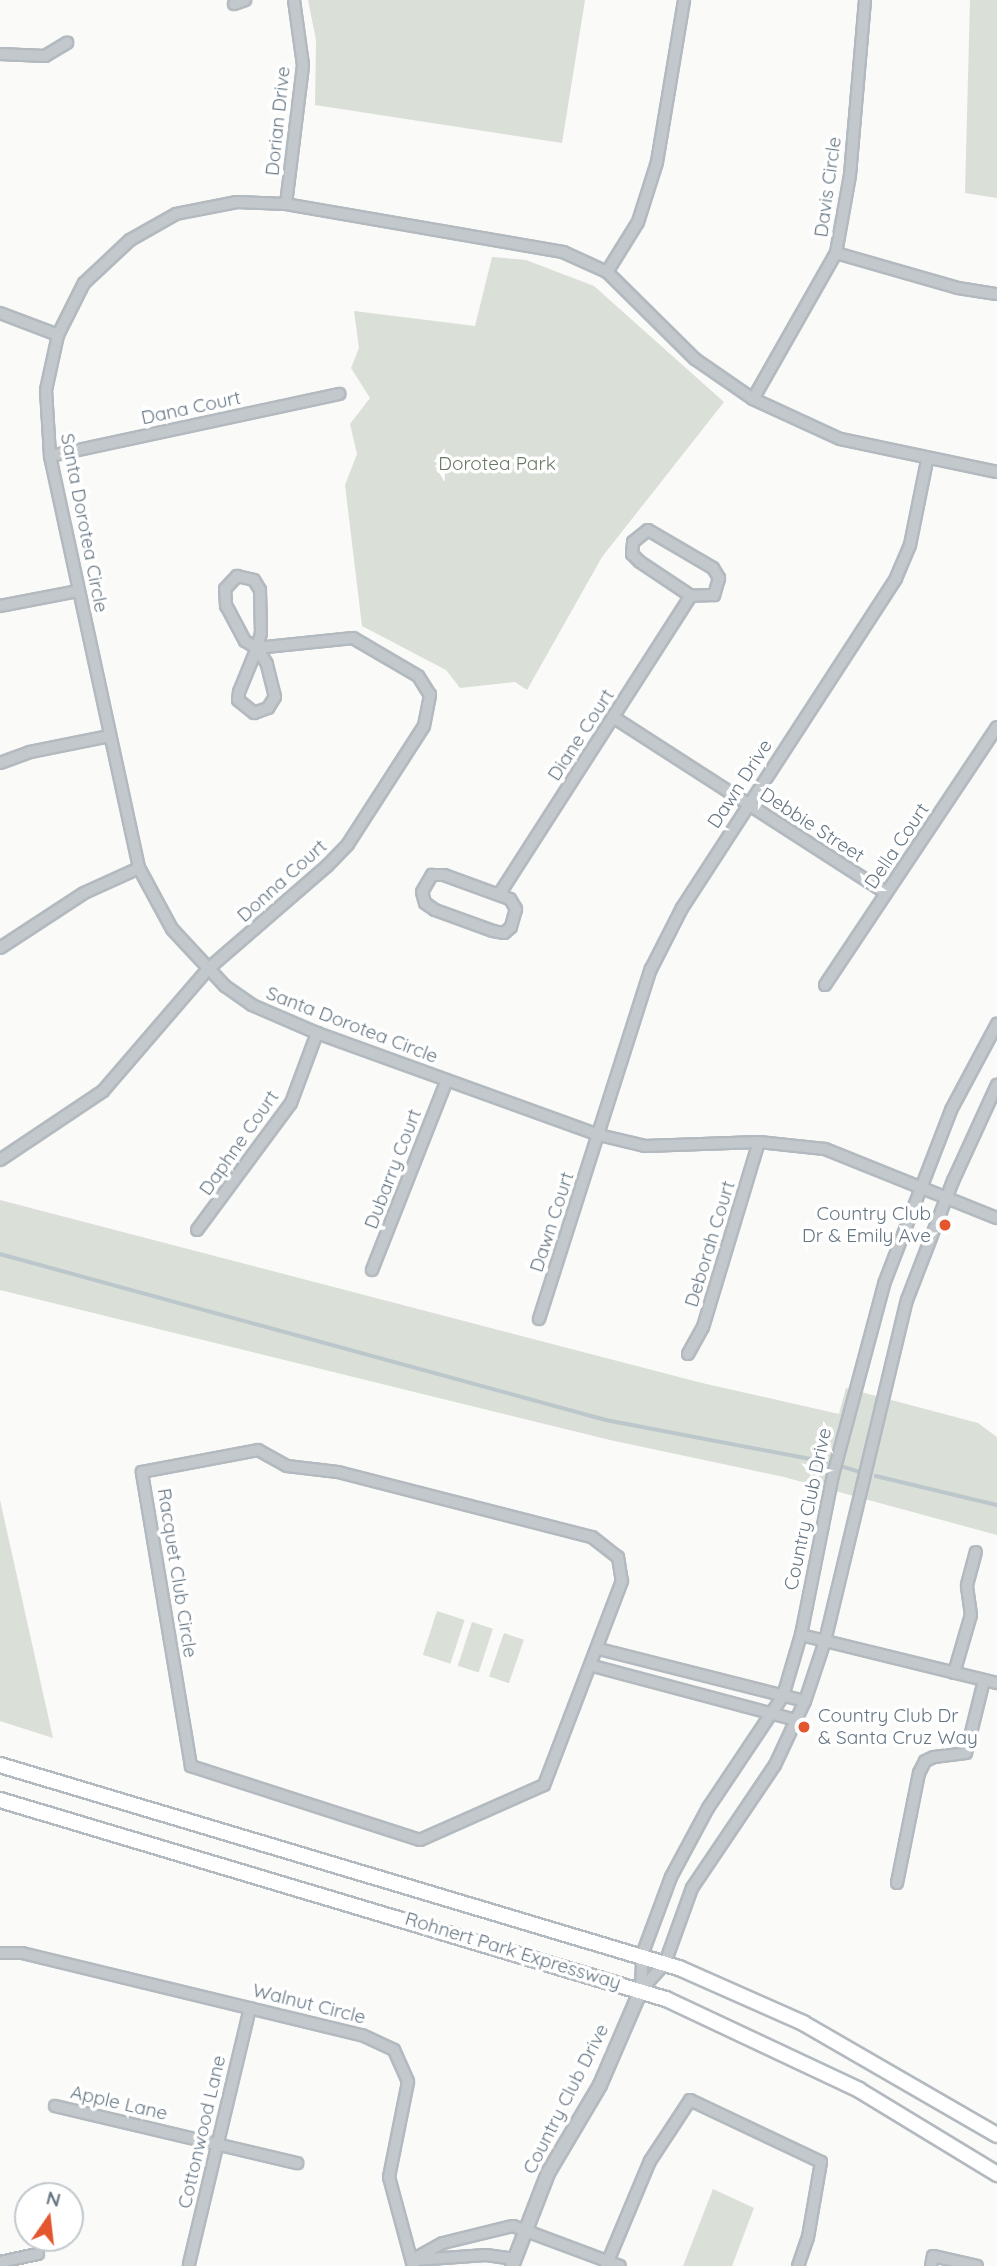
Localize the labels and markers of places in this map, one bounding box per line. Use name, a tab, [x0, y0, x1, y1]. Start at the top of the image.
place label: Country Club Dr & Emily Ave	[802, 1203, 931, 1247]
marker: Country Club Dr & Emily Ave	[937, 1217, 953, 1233]
place label: Country Club Dr & Santa Cruz Way	[818, 1705, 978, 1749]
marker: Country Club Dr & Santa Cruz Way	[796, 1719, 812, 1735]

